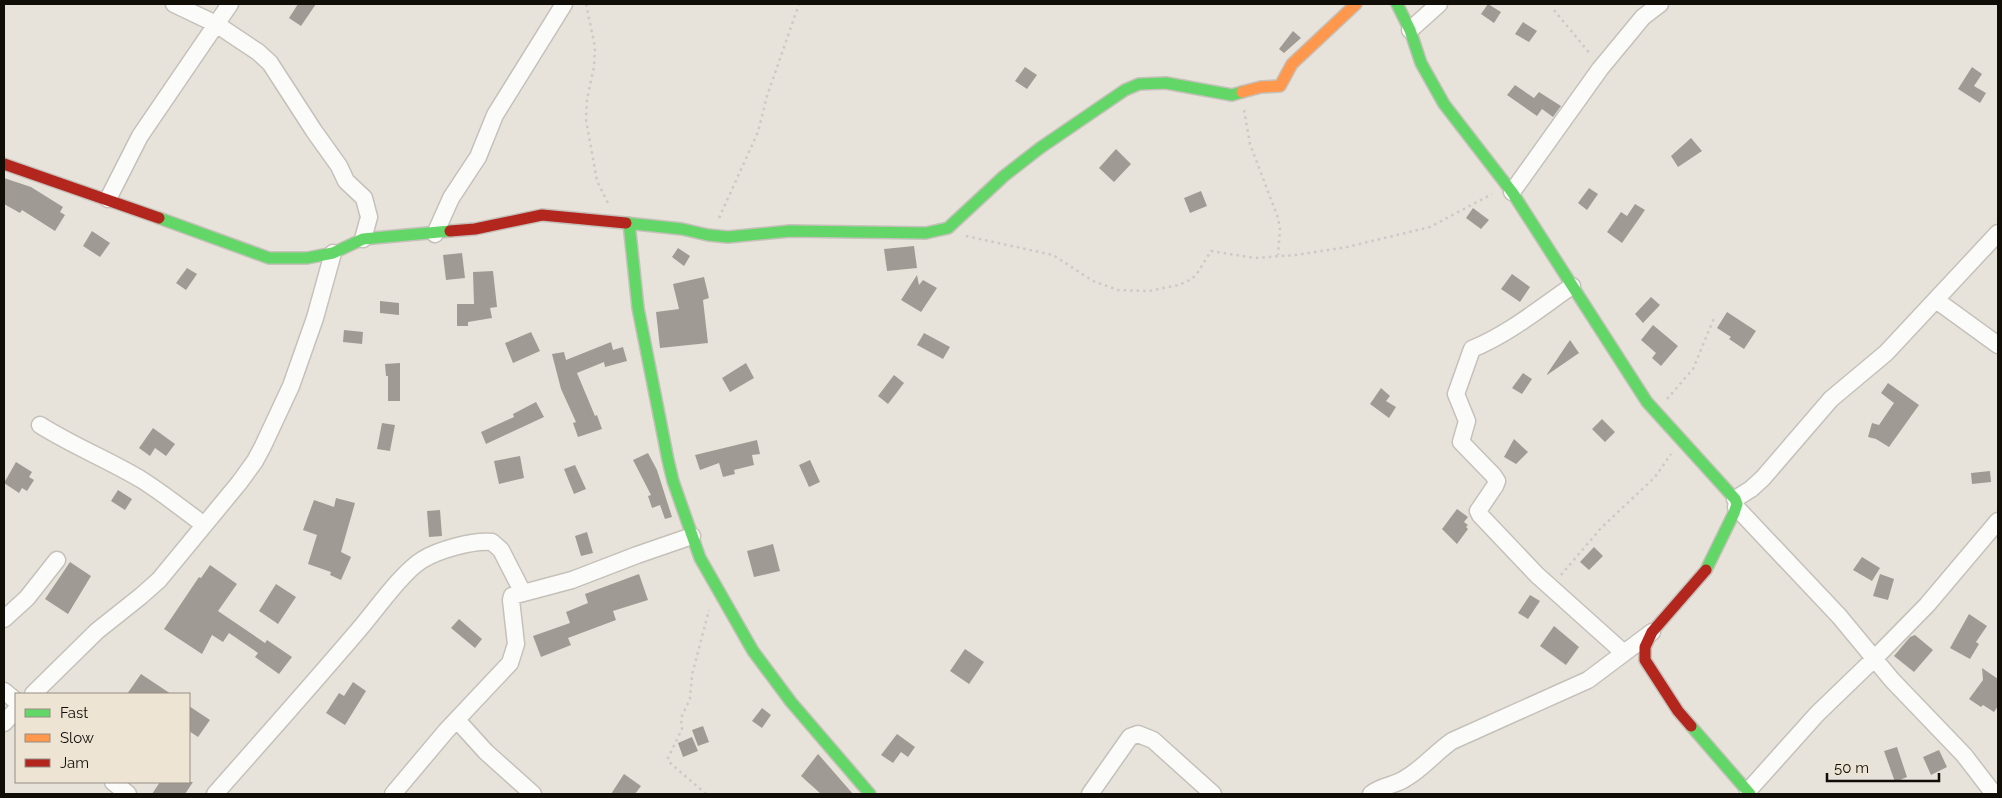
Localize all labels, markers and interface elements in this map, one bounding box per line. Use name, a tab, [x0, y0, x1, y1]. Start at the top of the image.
legend	[15, 693, 190, 783]
text: Fast	[60, 704, 88, 722]
text: Slow	[60, 729, 94, 747]
scale bar	[1827, 750, 1940, 782]
text: Jam	[60, 754, 89, 772]
text: 50 m	[1834, 759, 1869, 777]

